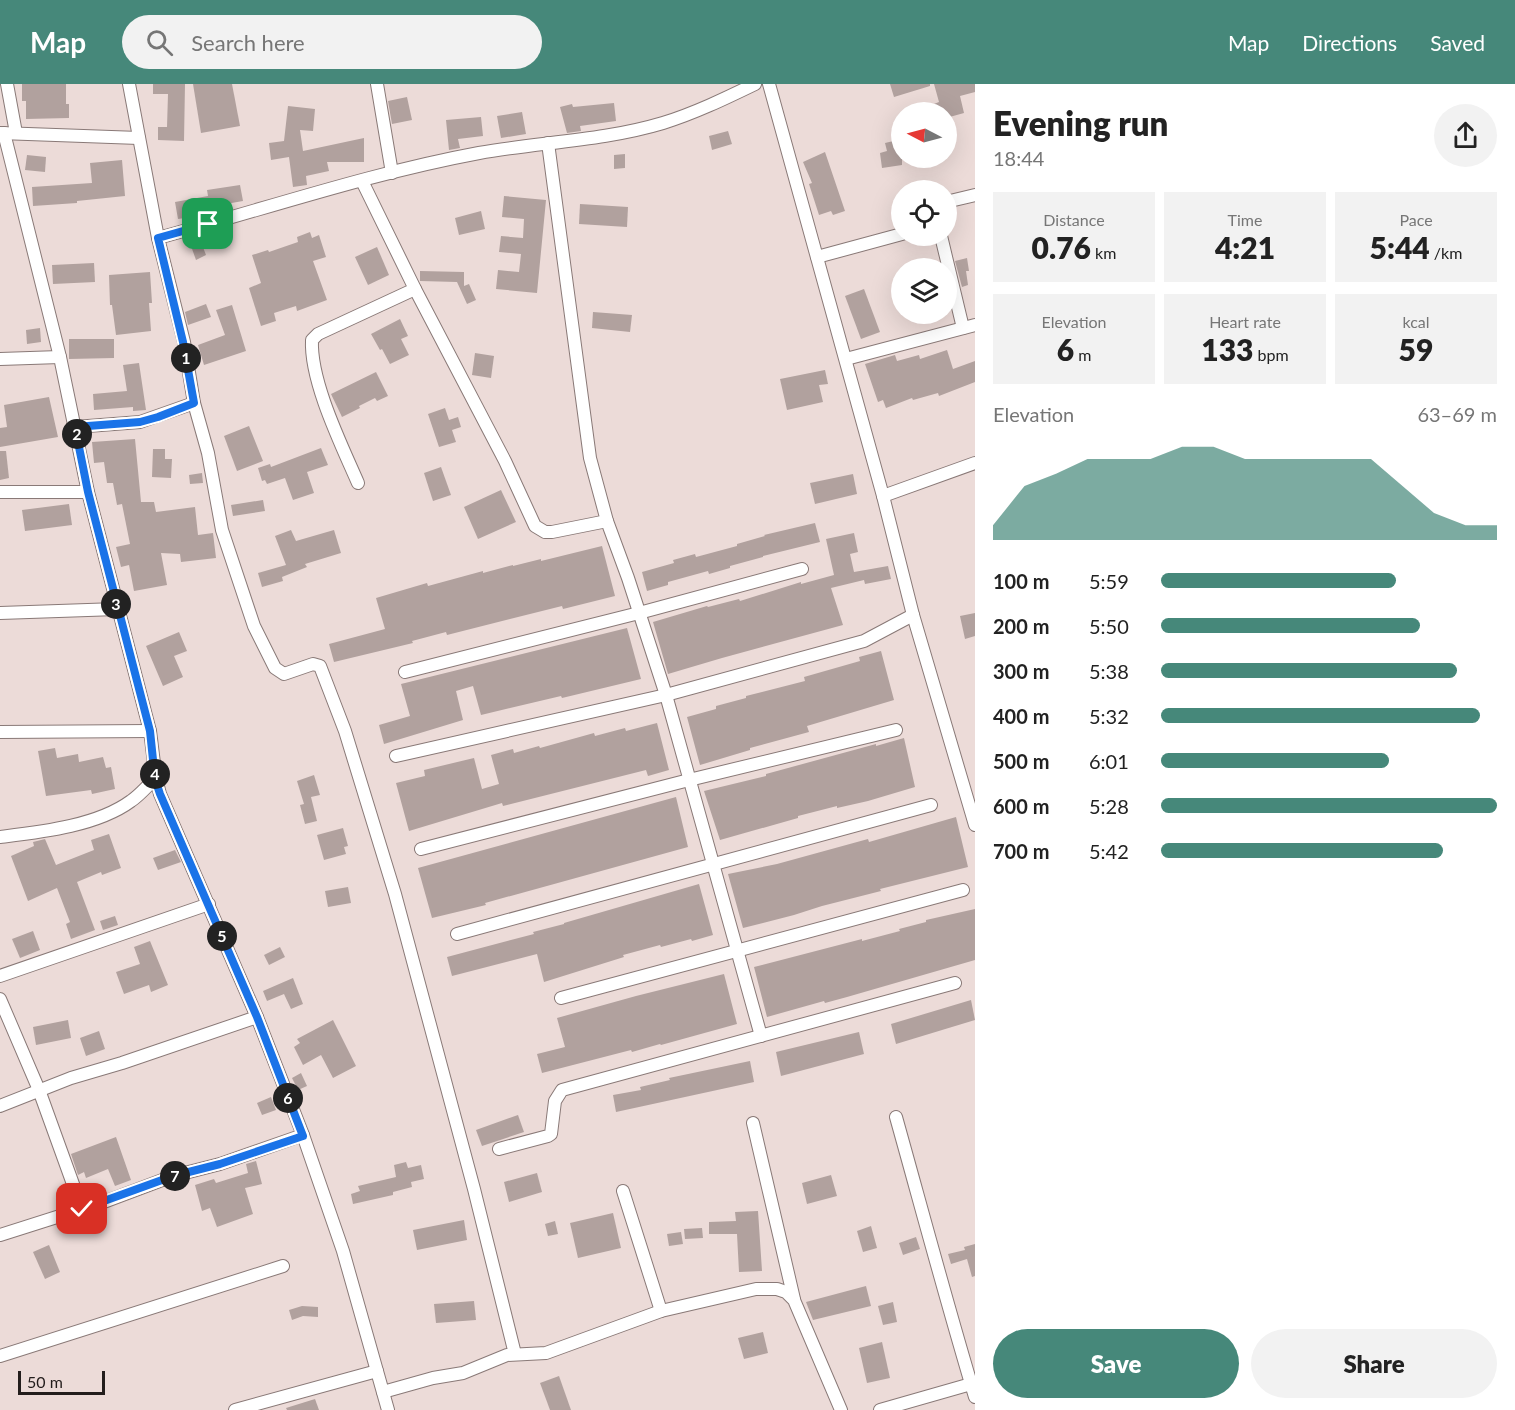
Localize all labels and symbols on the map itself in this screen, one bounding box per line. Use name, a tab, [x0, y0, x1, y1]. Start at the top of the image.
north arrow	[891, 102, 957, 168]
pin	[182, 198, 233, 249]
pin: 1	[171, 343, 201, 373]
pin: 2	[62, 419, 92, 449]
pin: 3	[101, 589, 131, 619]
pin: 4	[140, 759, 170, 789]
pin: 5	[207, 921, 237, 951]
pin: 6	[273, 1083, 303, 1113]
pin: 7	[160, 1161, 190, 1191]
pin	[56, 1183, 107, 1234]
scale bar	[18, 1368, 105, 1396]

